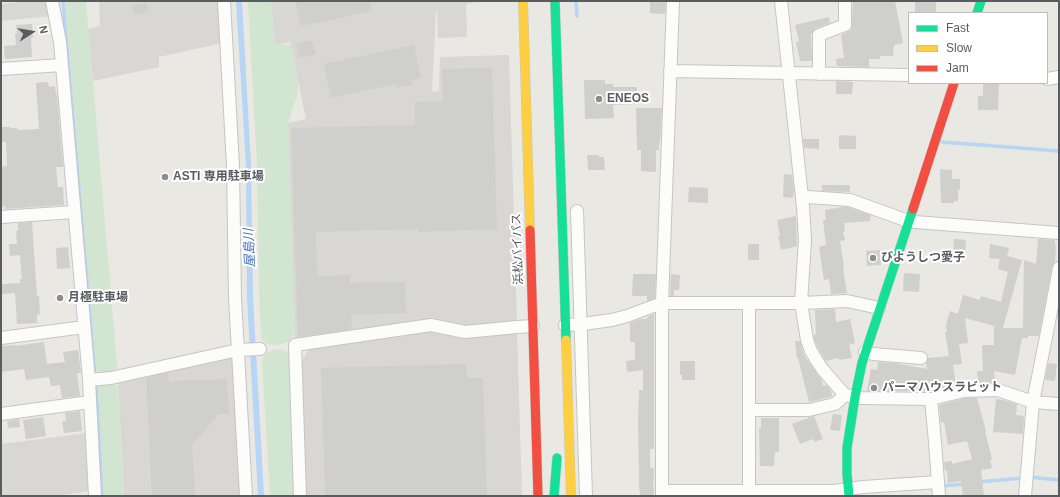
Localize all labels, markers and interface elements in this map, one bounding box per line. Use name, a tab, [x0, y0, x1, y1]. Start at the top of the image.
north arrow	[12, 12, 52, 52]
legend	[908, 12, 1048, 84]
text: Fast	[946, 21, 969, 35]
text: N	[37, 24, 50, 35]
text: Slow	[946, 41, 972, 55]
text: Jam	[946, 61, 969, 75]
place label: ENEOS	[607, 92, 649, 106]
marker: ENEOS	[594, 94, 604, 104]
place label: ASTI 専用駐車場	[173, 170, 264, 184]
marker: ASTI 専用駐車場	[160, 172, 170, 182]
street label: 浜松バイパス	[510, 213, 526, 285]
water label: 屋島川	[241, 228, 259, 268]
place label: びようしつ愛子	[881, 251, 965, 265]
marker: びようしつ愛子	[868, 253, 878, 263]
place label: 月極駐車場	[68, 291, 128, 305]
marker: 月極駐車場	[55, 293, 65, 303]
place label: パーマハウスラビット	[882, 381, 1002, 395]
marker: パーマハウスラビット	[869, 383, 879, 393]

